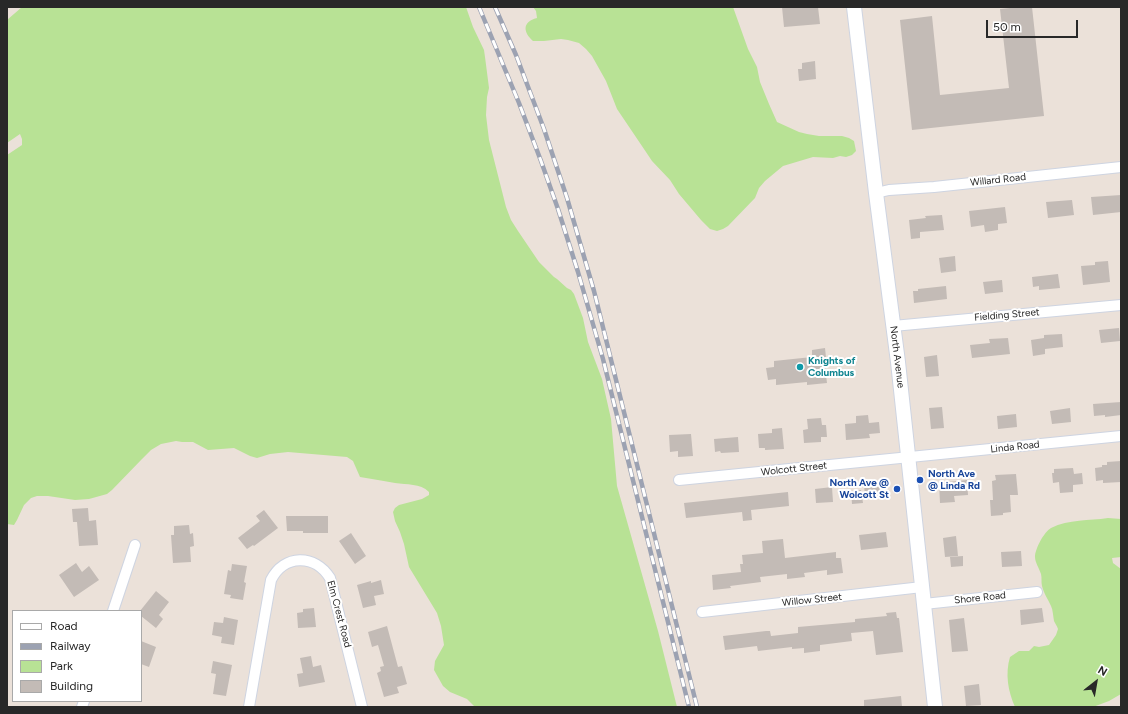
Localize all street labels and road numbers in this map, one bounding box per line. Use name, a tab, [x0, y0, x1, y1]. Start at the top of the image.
street label: Willard Road	[969, 171, 1027, 189]
street label: Fielding Street	[974, 306, 1040, 324]
street label: North Avenue	[887, 325, 907, 389]
street label: Linda Road	[990, 438, 1040, 456]
street label: Wolcott Street	[760, 460, 828, 478]
street label: Elm Crest Road	[324, 579, 354, 649]
street label: Shore Road	[954, 589, 1006, 607]
street label: Willow Street	[781, 591, 843, 609]

